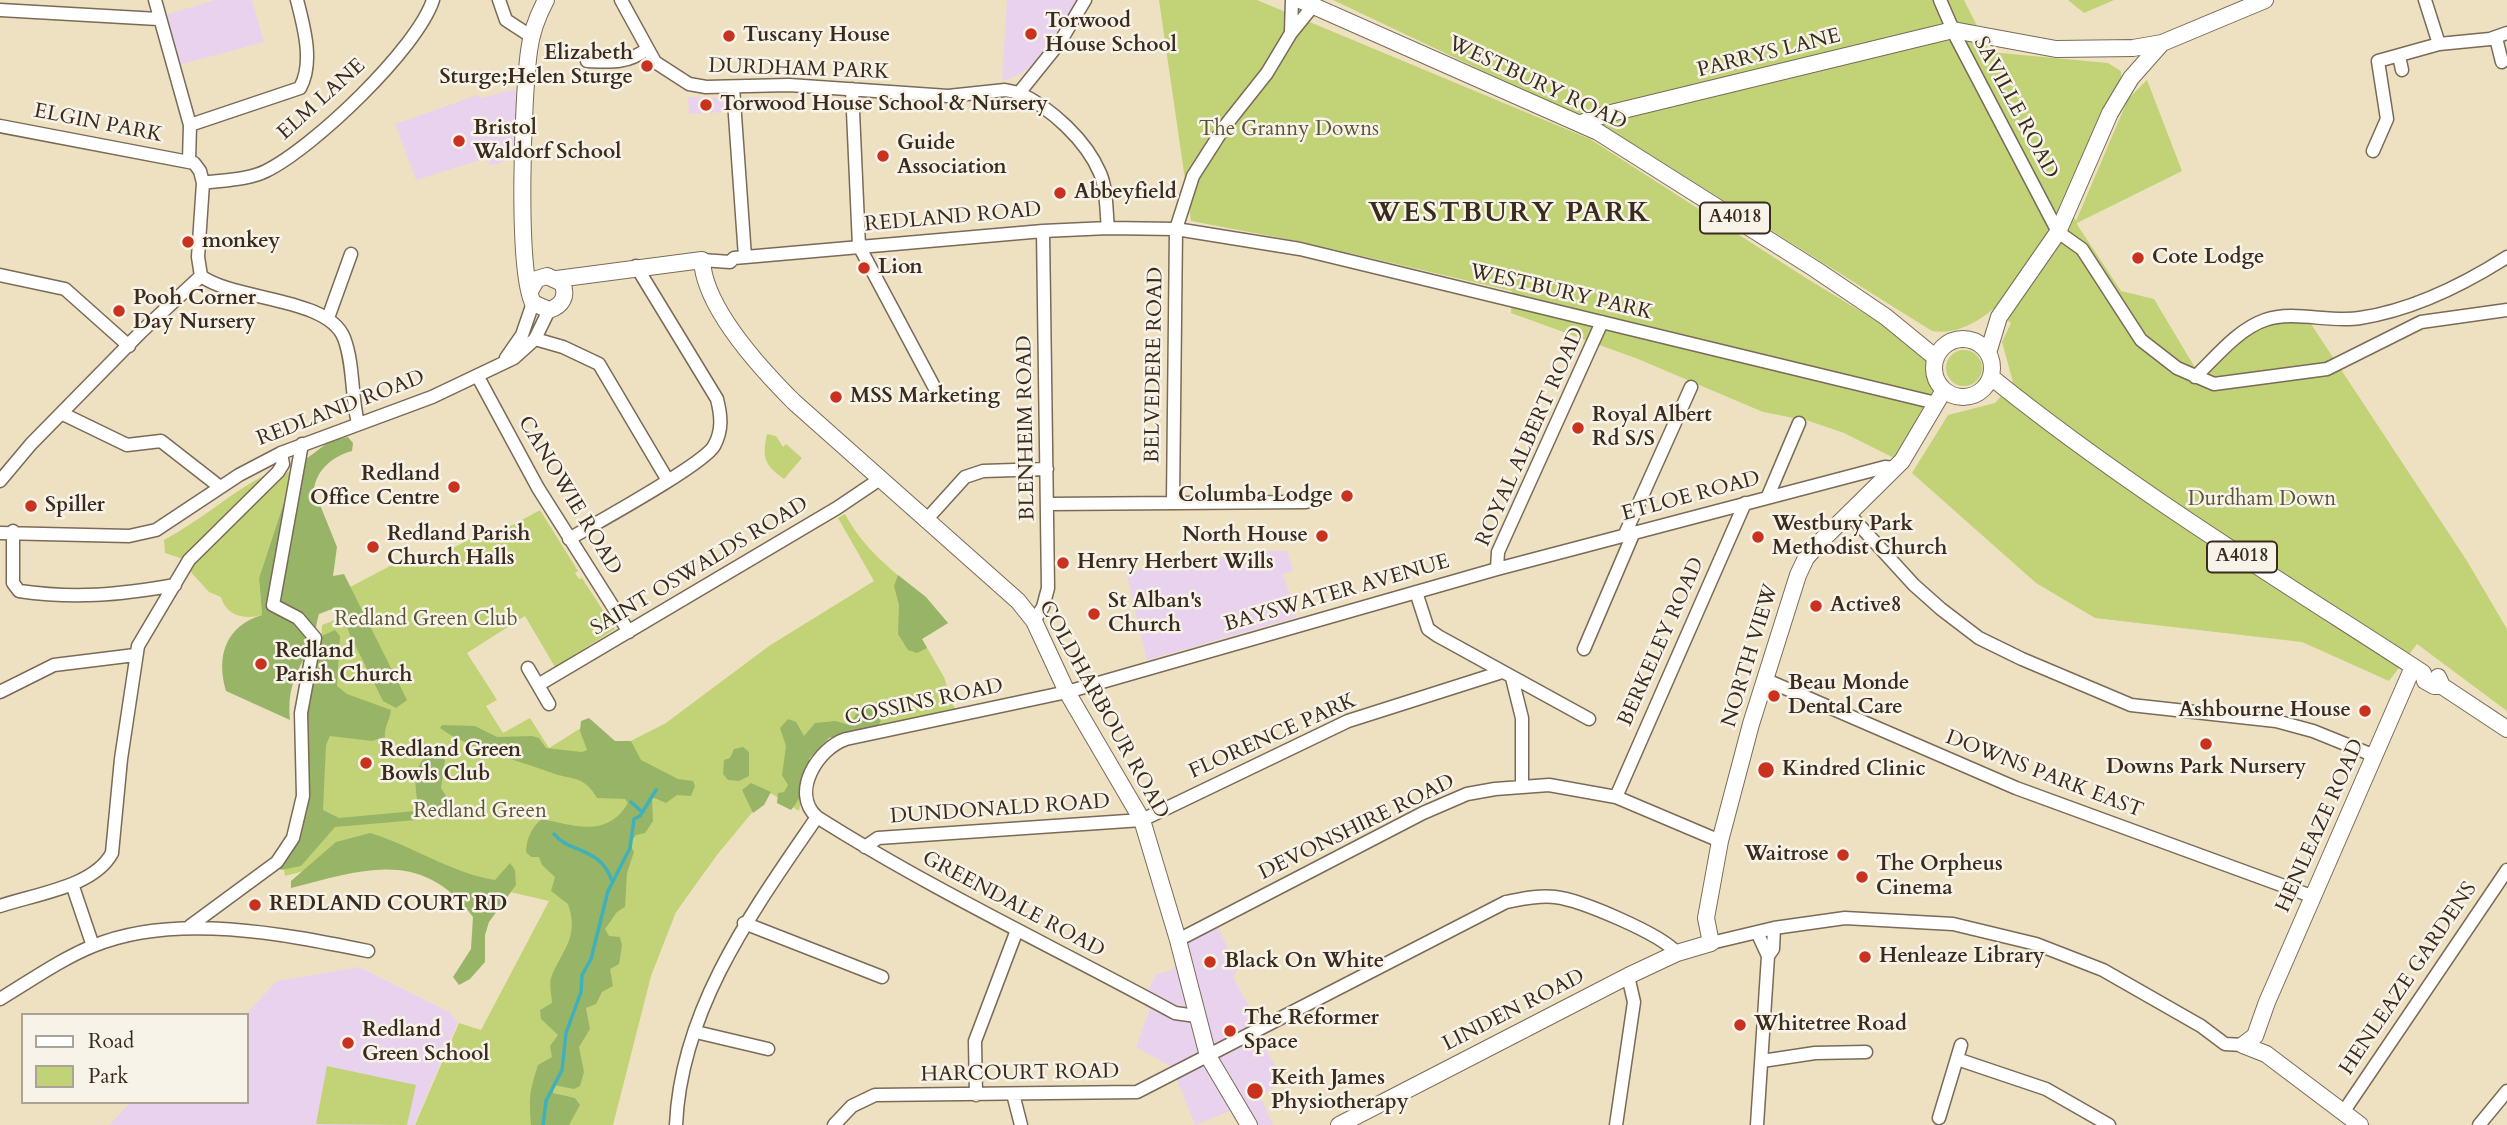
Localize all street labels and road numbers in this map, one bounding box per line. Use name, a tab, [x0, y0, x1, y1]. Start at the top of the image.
street label: PARRYS LANE	[1695, 24, 1843, 84]
street label: WESTBURY ROAD	[1444, 32, 1630, 136]
street label: SAVILLE ROAD	[1967, 33, 2063, 183]
street label: ELM LANE	[273, 54, 371, 146]
street label: DURDHAM PARK	[708, 54, 890, 86]
street label: ELGIN PARK	[32, 99, 164, 149]
street label: REDLAND ROAD	[863, 198, 1043, 238]
road number: A4018	[1700, 202, 1770, 233]
street label: WESTBURY PARK	[1467, 260, 1655, 326]
street label: BELVEDERE ROAD	[1141, 267, 1169, 463]
street label: ROYAL ALBERT ROAD	[1471, 324, 1591, 550]
street label: BLENHEIM ROAD	[1013, 335, 1041, 521]
street label: REDLAND ROAD	[254, 365, 428, 453]
street label: CANOWIE ROAD	[512, 412, 626, 580]
street label: ETLOE ROAD	[1619, 466, 1763, 528]
street label: SAINT OSWALDS ROAD	[587, 492, 813, 642]
road number: A4018	[2207, 542, 2277, 572]
street label: BAYSWATER AVENUE	[1221, 550, 1453, 638]
street label: BERKELEY ROAD	[1613, 554, 1711, 730]
street label: NORTH VIEW	[1717, 582, 1785, 730]
street label: COLDHARBOUR ROAD	[1032, 597, 1174, 823]
street label: COSSINS ROAD	[843, 674, 1005, 732]
street label: FLORENCE PARK	[1185, 689, 1361, 785]
street label: DOWNS PARK EAST	[1942, 726, 2146, 824]
street label: HENLEAZE ROAD	[2271, 735, 2371, 917]
street label: DEVONSHIRE ROAD	[1255, 770, 1459, 886]
street label: DUNDONALD ROAD	[889, 790, 1111, 830]
street label: GREENDALE ROAD	[917, 846, 1109, 964]
street label: HENLEAZE GARDENS	[2335, 878, 2483, 1080]
street label: LINDEN ROAD	[1439, 964, 1589, 1058]
street label: HARCOURT ROAD	[920, 1060, 1120, 1088]

